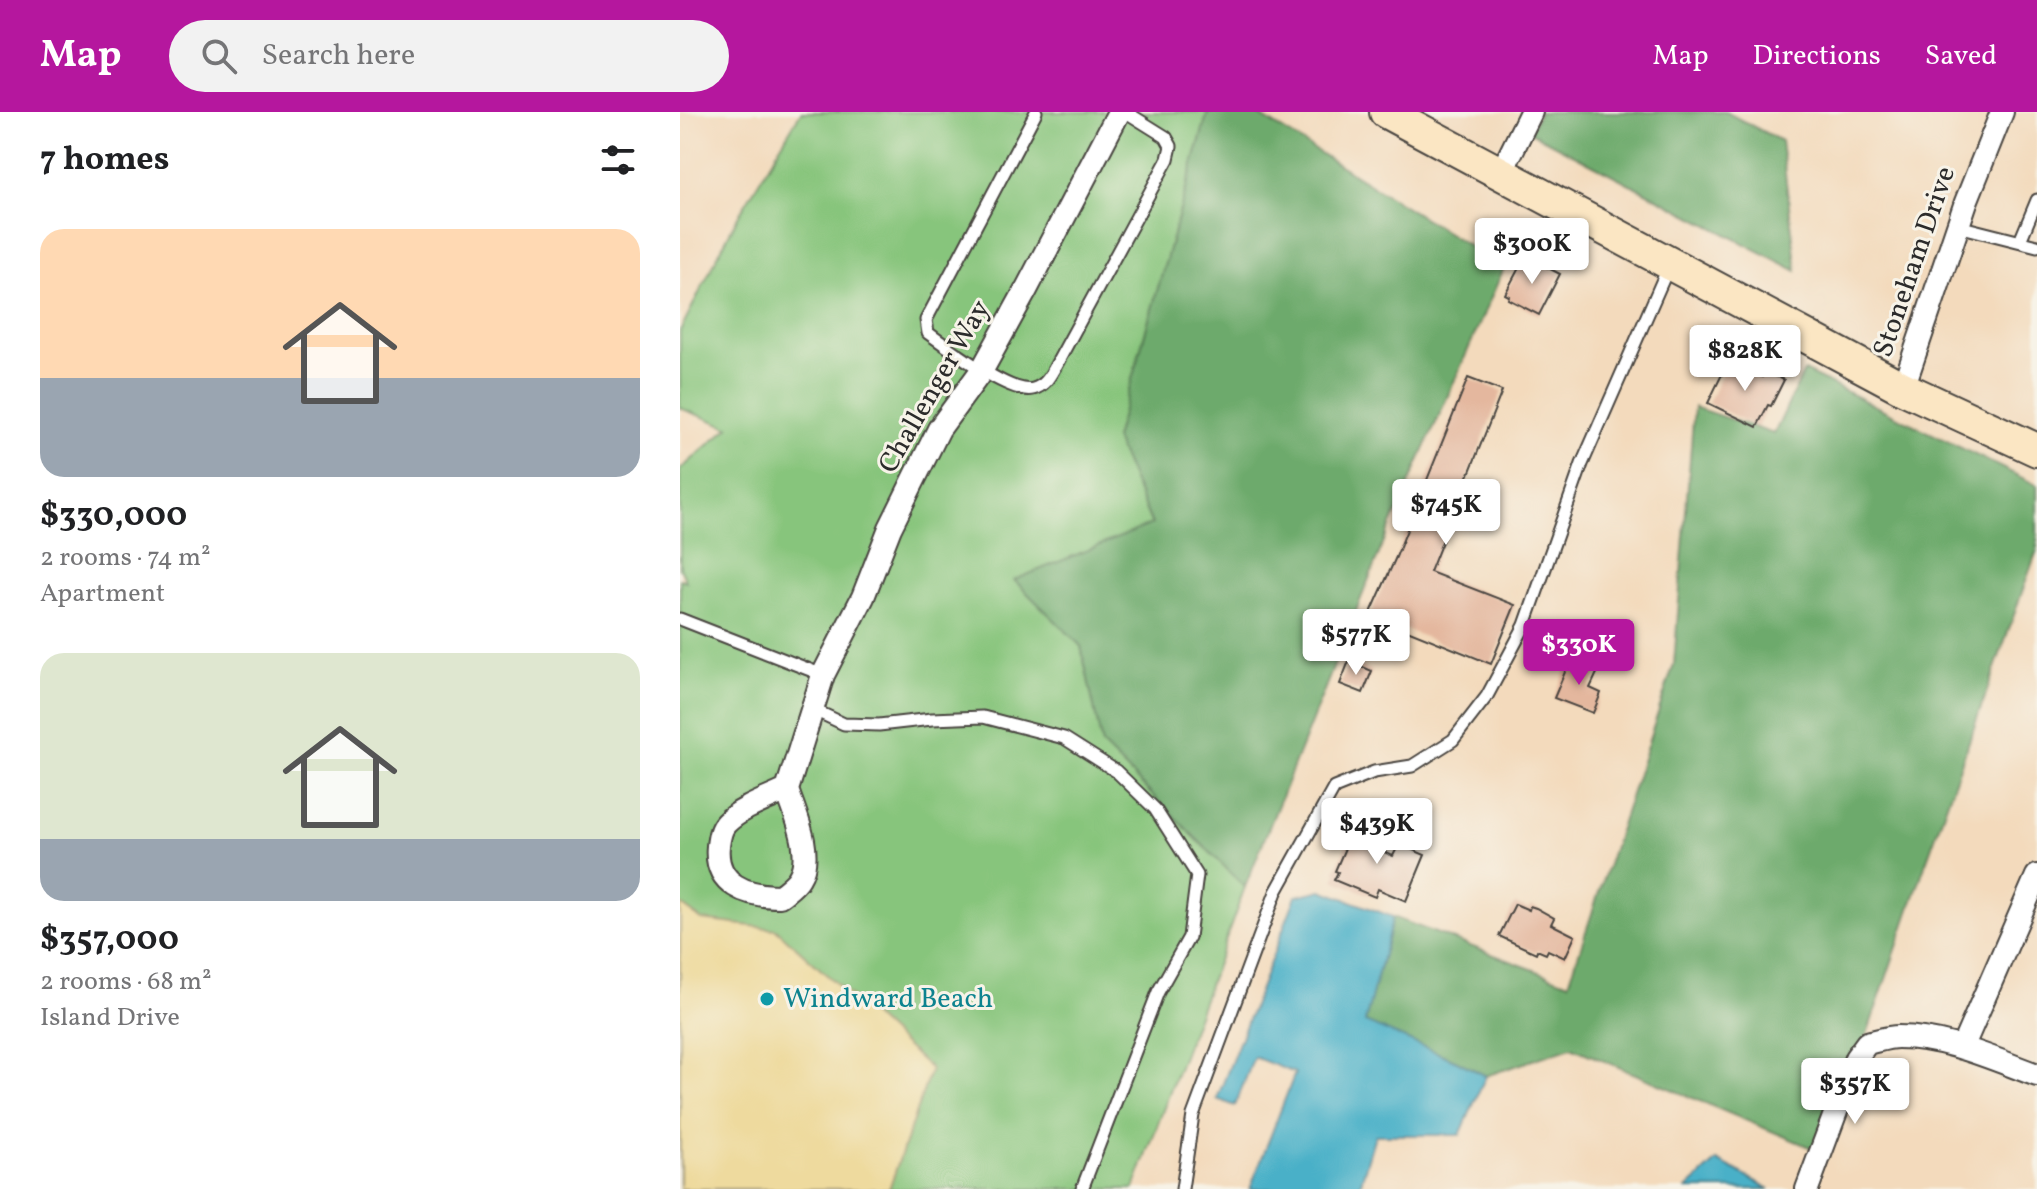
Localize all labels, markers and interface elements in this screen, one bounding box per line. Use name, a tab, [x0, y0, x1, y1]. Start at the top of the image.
search box	[169, 20, 729, 92]
text: Map	[40, 30, 121, 83]
icon: search	[197, 34, 241, 78]
text: Search here	[261, 35, 415, 77]
text: Map	[1653, 37, 1709, 76]
text: Directions	[1753, 37, 1881, 76]
text: Saved	[1925, 37, 1997, 76]
text: 7 homes	[40, 137, 169, 184]
icon: filters	[596, 138, 640, 182]
street label: Stoneham Drive	[1864, 161, 1966, 363]
pin: $300K	[1476, 218, 1588, 286]
text: $300K	[1493, 226, 1571, 262]
icon: home	[268, 281, 412, 425]
street label: Challenger Way	[870, 293, 1000, 481]
pin: $828K	[1689, 325, 1801, 393]
text: $828K	[1708, 333, 1782, 369]
pin: $745K	[1390, 479, 1502, 547]
text: $745K	[1410, 487, 1482, 523]
text: $330,000	[40, 493, 187, 540]
text: 2 rooms · 74 m²	[40, 540, 211, 576]
text: Apartment	[40, 576, 165, 612]
pin: $577K	[1300, 609, 1412, 677]
text: $577K	[1321, 617, 1391, 653]
pin: $330K	[1523, 619, 1635, 687]
text: $330K	[1541, 627, 1617, 663]
icon: home	[268, 705, 412, 849]
pin: $439K	[1321, 798, 1433, 866]
text: $439K	[1339, 806, 1415, 842]
text: $357,000	[40, 917, 179, 964]
text: 2 rooms · 68 m²	[40, 964, 212, 1000]
place label: Windward Beach	[783, 980, 993, 1019]
marker: Windward Beach	[758, 990, 776, 1008]
text: Island Drive	[40, 1000, 180, 1036]
pin: $357K	[1799, 1058, 1911, 1126]
text: $357K	[1819, 1066, 1891, 1102]

